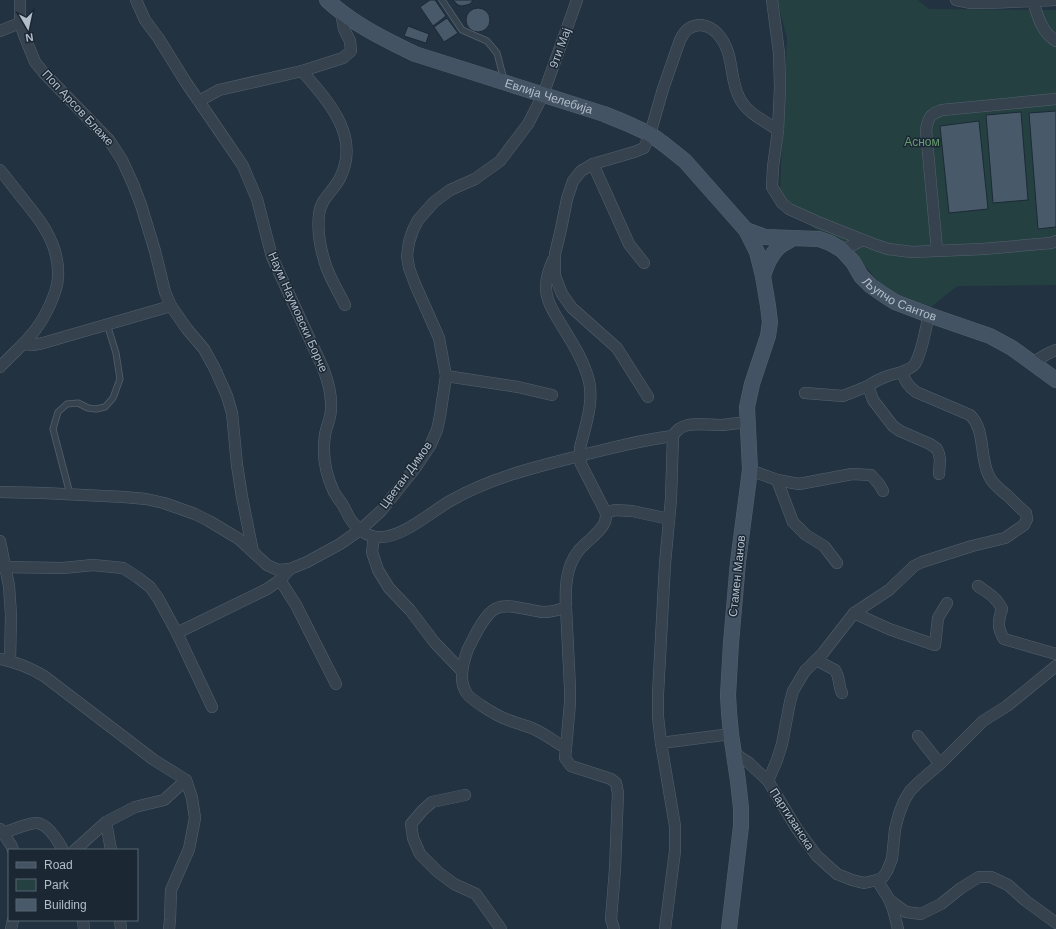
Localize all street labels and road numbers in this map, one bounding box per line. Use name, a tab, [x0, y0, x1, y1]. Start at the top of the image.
street label: 9ти Мај	[546, 26, 574, 70]
street label: Поп Арсов Блаже	[39, 67, 117, 149]
street label: Евлија Челебија	[503, 76, 595, 117]
street label: Наум Наумовски Борче	[265, 250, 331, 375]
street label: Љупчо Сантов	[859, 274, 938, 324]
street label: Цветан Димов	[377, 439, 435, 511]
street label: Стамен Манов	[726, 534, 748, 618]
street label: Партизанска	[767, 785, 817, 853]

